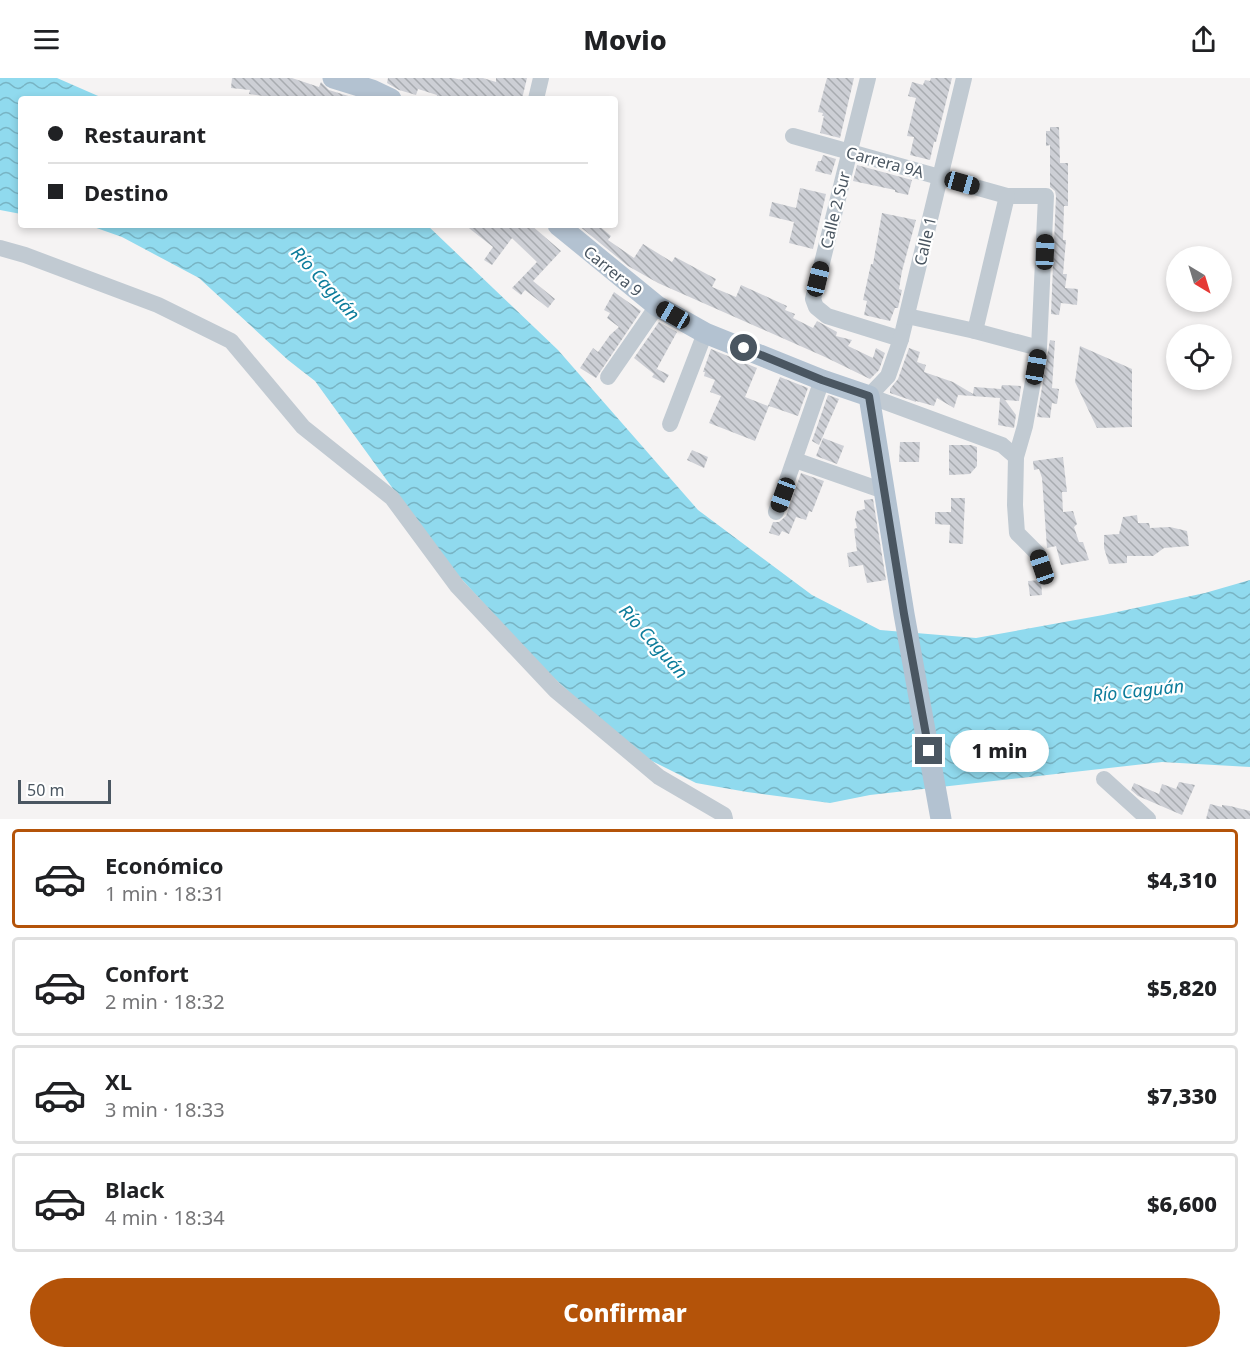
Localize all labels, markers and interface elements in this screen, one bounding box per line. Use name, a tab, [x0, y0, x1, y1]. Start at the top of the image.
text: Movio	[583, 21, 667, 58]
icon: menu	[30, 23, 63, 56]
icon: share	[1187, 23, 1220, 56]
text: Restaurant	[84, 119, 206, 149]
street label: Carrera 9A	[844, 141, 927, 183]
street label: Calle 2 Sur	[815, 169, 855, 251]
car	[942, 169, 982, 197]
text: Destino	[84, 177, 168, 207]
street label: Calle 1	[909, 214, 941, 268]
car	[1035, 234, 1055, 270]
water label: Río Caguán	[286, 241, 366, 325]
street label: Carrera 9	[579, 241, 647, 301]
north arrow	[1166, 246, 1232, 312]
map controls	[1166, 246, 1232, 390]
car	[805, 259, 831, 299]
car	[653, 298, 693, 332]
button: locate	[1166, 324, 1232, 390]
route start	[730, 334, 757, 361]
car	[1024, 348, 1048, 386]
car	[768, 475, 798, 515]
car	[1028, 547, 1056, 587]
water label: Río Caguán	[614, 599, 694, 683]
water label: Río Caguán	[1091, 673, 1185, 707]
callout: 1 min	[950, 730, 1049, 772]
route end	[915, 737, 942, 764]
text: 1 min	[972, 737, 1027, 764]
scale bar	[18, 777, 111, 804]
text: 50 m	[27, 779, 64, 801]
text: Económico	[105, 850, 224, 880]
icon: car	[33, 852, 87, 906]
text: $4,310	[1147, 864, 1217, 894]
text: 1 min · 18:31	[105, 880, 225, 907]
text: Confort	[105, 958, 189, 988]
icon: car	[33, 960, 87, 1014]
text: $5,820	[1147, 972, 1217, 1002]
text: 2 min · 18:32	[105, 988, 225, 1015]
text: XL	[105, 1066, 132, 1096]
icon: car	[33, 1068, 87, 1122]
text: $7,330	[1147, 1080, 1217, 1110]
text: 3 min · 18:33	[105, 1096, 225, 1123]
text: Black	[105, 1174, 164, 1204]
icon: car	[33, 1176, 87, 1230]
text: $6,600	[1147, 1188, 1217, 1218]
text: 4 min · 18:34	[105, 1204, 225, 1231]
button: Confirmar	[30, 1278, 1220, 1347]

